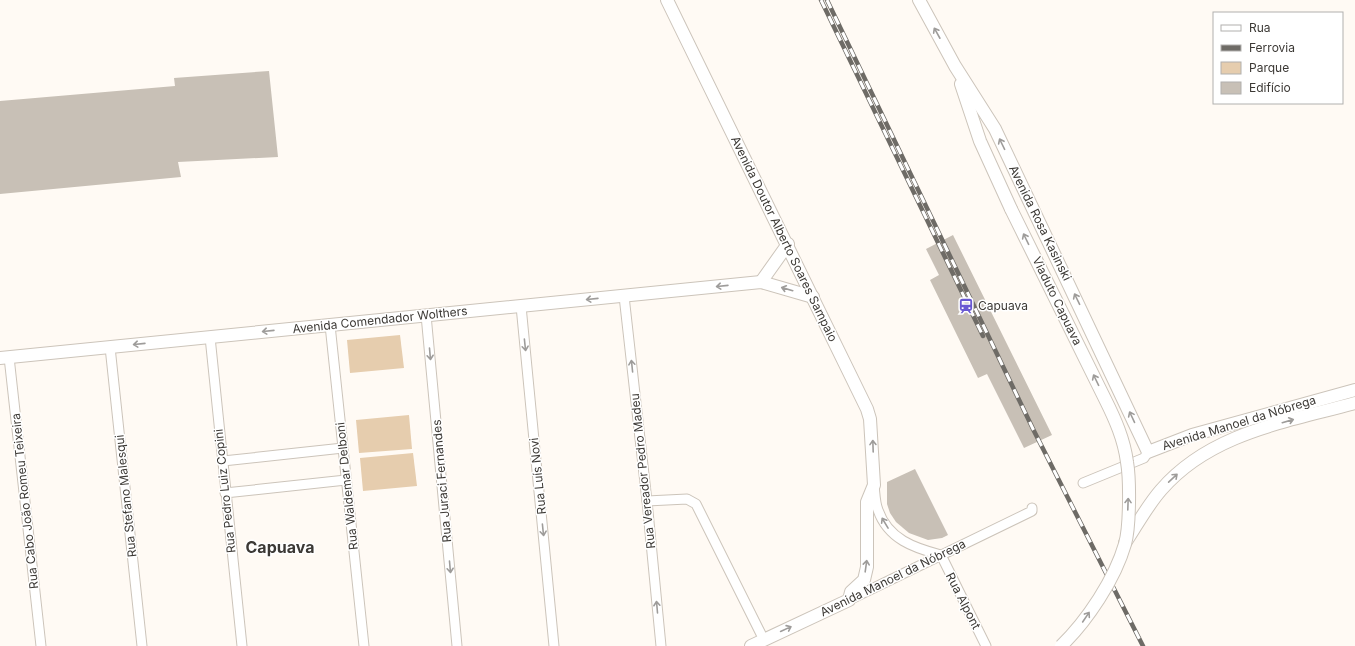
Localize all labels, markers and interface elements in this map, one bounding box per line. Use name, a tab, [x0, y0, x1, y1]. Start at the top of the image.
legend	[1213, 12, 1343, 104]
text: Rua	[1249, 20, 1271, 35]
one-way arrow	[933, 27, 941, 39]
text: Ferrovia	[1249, 40, 1295, 55]
text: Parque	[1249, 60, 1289, 75]
text: Edifício	[1249, 80, 1291, 95]
street label: Avenida Doutor Alberto Soares Sampaio	[728, 134, 841, 344]
one-way arrow	[998, 139, 1005, 151]
street label: Avenida Rosa Kasinski	[1006, 163, 1075, 283]
one-way arrow	[1022, 233, 1029, 245]
street label: Viaduto Capuava	[1030, 254, 1085, 348]
one-way arrow	[716, 282, 729, 290]
one-way arrow	[780, 285, 793, 293]
one-way arrow	[1073, 294, 1080, 306]
one-way arrow	[586, 295, 599, 303]
station icon: Capuava	[957, 297, 975, 315]
place label: Capuava	[978, 298, 1028, 313]
street label: Avenida Comendador Wolthers	[292, 303, 468, 336]
one-way arrow	[262, 327, 275, 335]
one-way arrow	[521, 338, 528, 351]
one-way arrow	[133, 340, 146, 348]
one-way arrow	[426, 347, 434, 360]
one-way arrow	[628, 360, 636, 373]
one-way arrow	[1092, 374, 1099, 386]
street label: Avenida Manoel da Nóbrega	[1160, 392, 1318, 453]
street label: Rua Vereador Pedro Madeu	[627, 393, 658, 549]
one-way arrow	[1128, 411, 1135, 423]
street label: Rua Cabo João Romeu Teixeira	[8, 412, 41, 590]
one-way arrow	[1281, 417, 1294, 425]
street label: Rua Juraci Fernandes	[429, 419, 454, 543]
street label: Rua Waldemar Delboni	[332, 421, 361, 551]
street label: Rua Pedro Luiz Copini	[211, 428, 238, 554]
street label: Rua Stefano Malesqui	[112, 434, 139, 558]
street label: Rua Luís Novi	[526, 437, 549, 515]
one-way arrow	[869, 440, 876, 453]
one-way arrow	[1168, 473, 1178, 483]
one-way arrow	[1124, 498, 1132, 511]
one-way arrow	[880, 517, 888, 529]
one-way arrow	[539, 523, 547, 536]
street label: Avenida Manoel da Nóbrega	[818, 536, 968, 619]
district label: Capuava	[246, 537, 314, 557]
one-way arrow	[446, 560, 454, 573]
one-way arrow	[862, 560, 870, 573]
street label: Rua Alpont	[943, 570, 984, 632]
one-way arrow	[653, 601, 661, 614]
one-way arrow	[1082, 612, 1090, 623]
one-way arrow	[780, 625, 792, 632]

